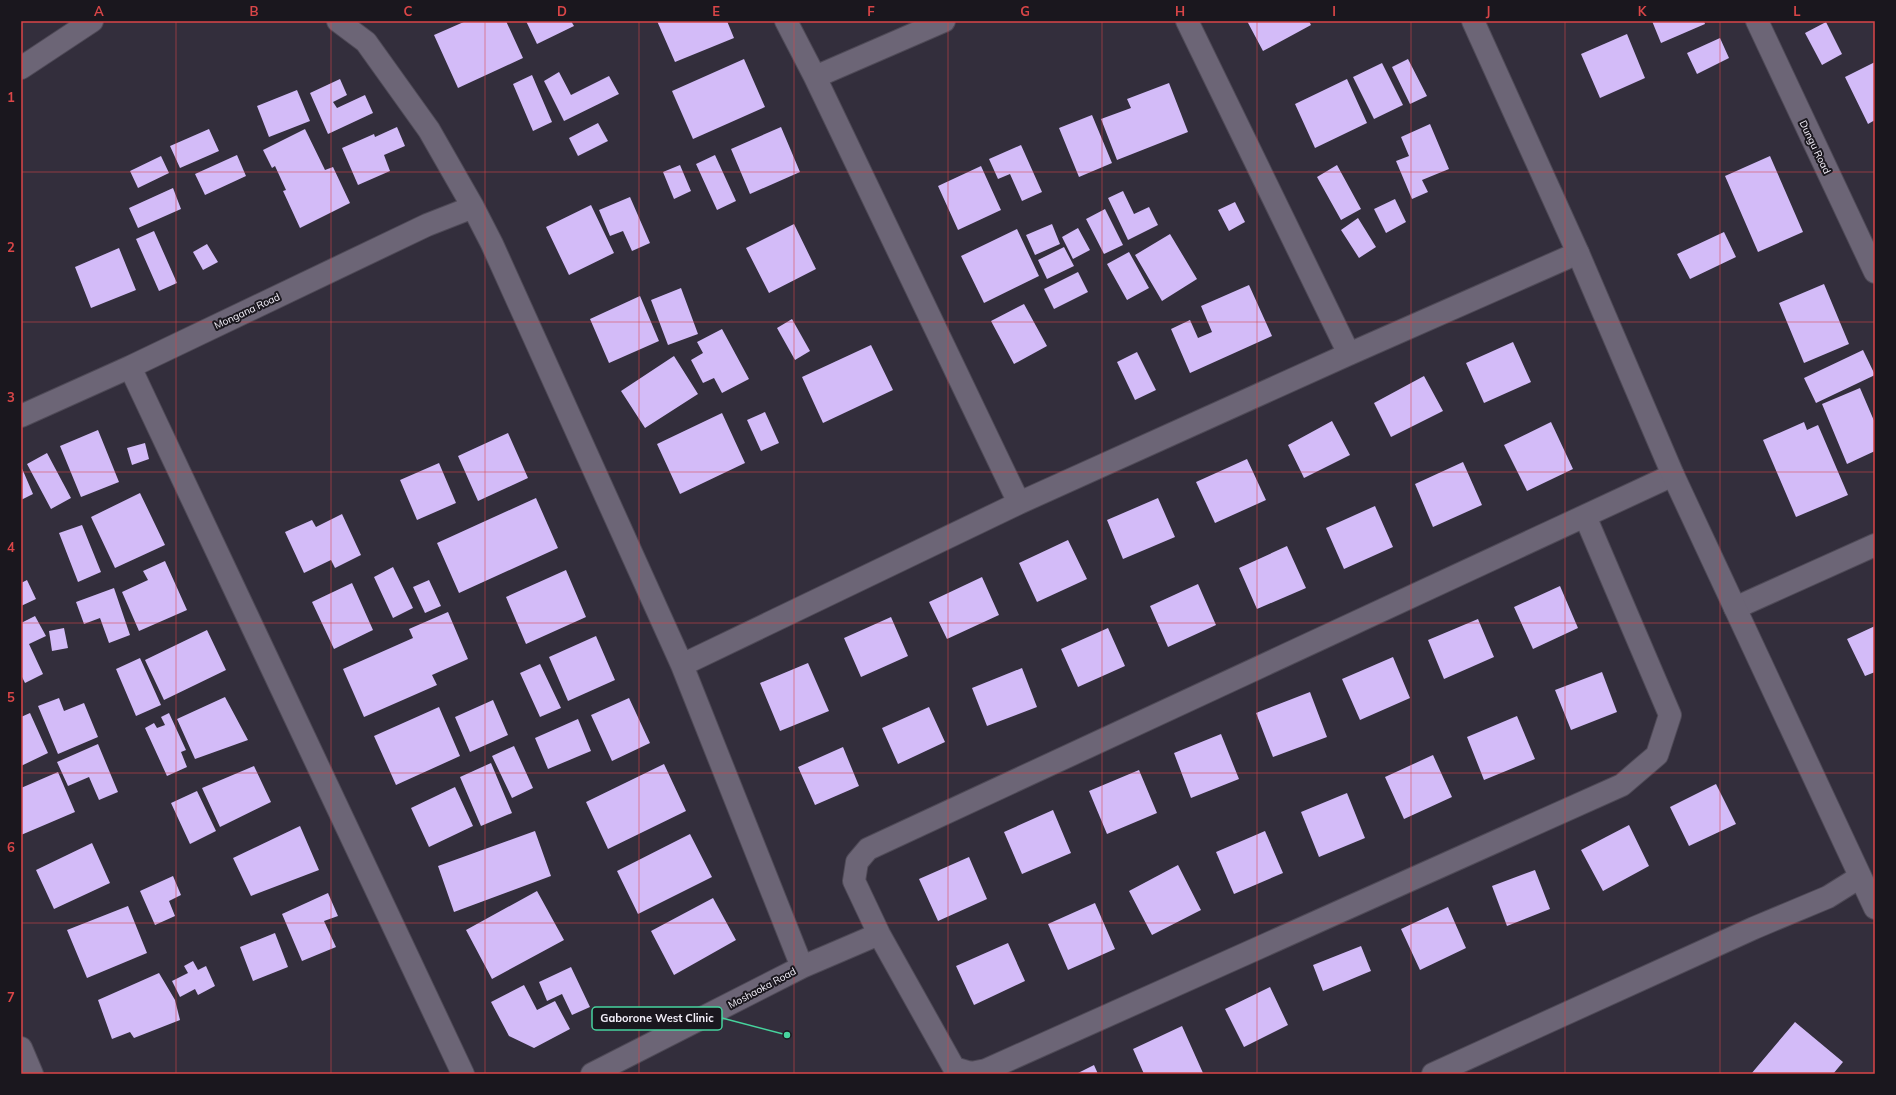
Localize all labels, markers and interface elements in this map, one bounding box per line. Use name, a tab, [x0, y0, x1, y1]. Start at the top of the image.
text: A	[94, 3, 104, 19]
text: B	[250, 3, 259, 19]
text: C	[404, 3, 413, 19]
text: D	[557, 3, 567, 19]
text: E	[712, 3, 720, 19]
text: F	[867, 3, 875, 19]
text: G	[1020, 3, 1030, 19]
text: H	[1175, 3, 1185, 19]
text: I	[1332, 3, 1336, 19]
text: J	[1486, 3, 1490, 19]
text: K	[1638, 3, 1648, 19]
text: L	[1793, 3, 1801, 19]
text: 1	[7, 89, 15, 105]
street label: Dungu Road	[1796, 118, 1834, 176]
text: 2	[7, 239, 15, 255]
street label: Mongana Road	[212, 290, 282, 332]
text: 3	[7, 389, 15, 405]
text: 4	[7, 539, 15, 555]
text: 5	[7, 689, 15, 705]
text: 6	[7, 839, 15, 855]
street label: Moshaoka Road	[726, 965, 798, 1011]
text: 7	[7, 989, 15, 1005]
callout: Gaborone West Clinic	[592, 1007, 722, 1030]
text: Gaborone West Clinic	[600, 1011, 714, 1025]

